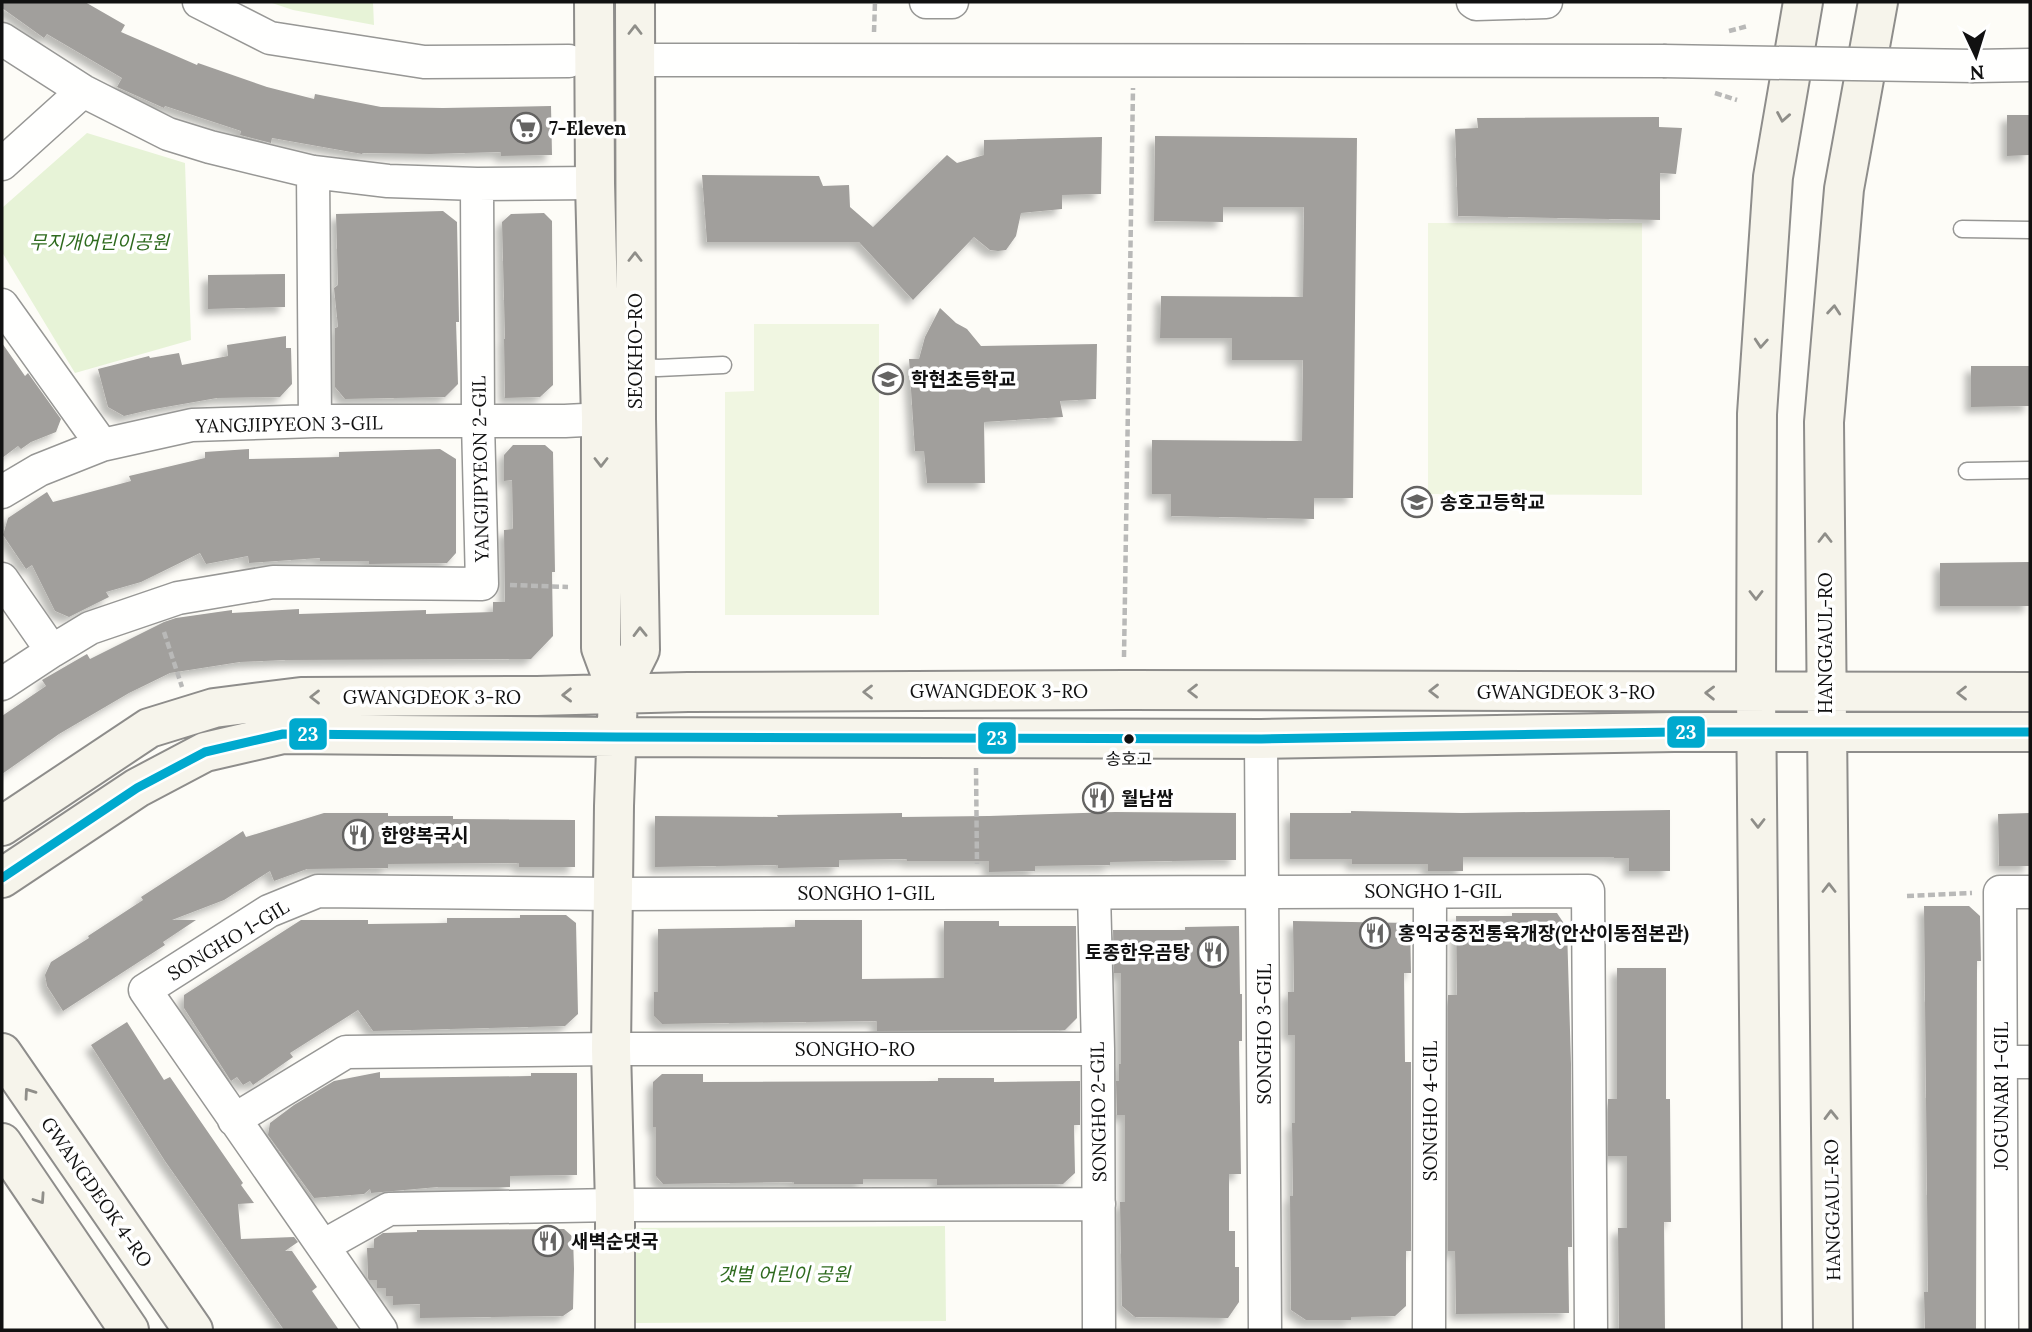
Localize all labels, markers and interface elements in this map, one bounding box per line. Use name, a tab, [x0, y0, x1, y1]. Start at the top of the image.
north arrow	[1941, 21, 2011, 91]
one-way arrow	[627, 24, 643, 34]
text: N	[1969, 60, 1985, 85]
supermarket icon: 7-Eleven	[509, 111, 543, 145]
one-way arrow	[1776, 111, 1791, 123]
place label: 7-Eleven	[549, 116, 626, 140]
park label: 무지개어린이공원	[29, 230, 170, 254]
one-way arrow	[627, 251, 643, 262]
street label: SEOKHO-RO	[623, 293, 647, 409]
one-way arrow	[1826, 305, 1841, 316]
one-way arrow	[1754, 338, 1769, 349]
school or university icon: 학현초등학교	[871, 362, 905, 396]
place label: 학현초등학교	[911, 367, 1016, 391]
street label: YANGJIPYEON 2-GIL	[466, 376, 494, 563]
street label: YANGJIPYEON 3-GIL	[194, 410, 383, 438]
one-way arrow	[593, 457, 609, 468]
school or university icon: 송호고등학교	[1400, 485, 1434, 519]
place label: 송호고등학교	[1440, 490, 1545, 514]
one-way arrow	[1817, 532, 1833, 542]
street label: HANGGAUL-RO	[1813, 572, 1837, 714]
one-way arrow	[1748, 591, 1764, 601]
one-way arrow	[632, 626, 648, 636]
street label: GWANGDEOK 3-RO	[910, 679, 1088, 703]
street label: GWANGDEOK 3-RO	[1477, 680, 1655, 704]
one-way arrow	[1188, 683, 1199, 698]
one-way arrow	[862, 684, 873, 700]
one-way arrow	[1428, 684, 1439, 699]
street label: GWANGDEOK 3-RO	[343, 685, 521, 709]
one-way arrow	[1704, 685, 1715, 700]
one-way arrow	[1956, 685, 1967, 701]
one-way arrow	[561, 688, 572, 703]
one-way arrow	[309, 689, 320, 705]
line badge: 23	[1666, 715, 1706, 749]
line badge: 23	[288, 717, 328, 751]
text: 23	[1676, 720, 1696, 744]
line badge: 23	[977, 721, 1017, 755]
text: 23	[298, 722, 318, 746]
text: 23	[987, 726, 1007, 750]
marker: 송호고	[1122, 732, 1136, 746]
place label: 송호고	[1106, 748, 1152, 770]
restaurant icon: 월남쌈	[1081, 781, 1115, 815]
place label: 월남쌈	[1121, 786, 1173, 810]
restaurant icon: 한양복국시	[341, 818, 375, 852]
one-way arrow	[1750, 818, 1766, 829]
place label: 한양복국시	[381, 823, 468, 847]
street label: SONGHO 1-GIL	[1364, 879, 1502, 903]
street label: SONGHO 1-GIL	[797, 881, 935, 905]
one-way arrow	[1821, 882, 1837, 892]
street label: SONGHO 1-GIL	[163, 894, 293, 986]
restaurant icon: 홍익궁중전통육개장(안산이동점본관)	[1358, 916, 1392, 950]
place label: 홍익궁중전통육개장(안산이동점본관)	[1398, 921, 1689, 946]
restaurant icon: 토종한우곰탕	[1196, 935, 1230, 969]
place label: 토종한우곰탕	[1085, 940, 1190, 964]
street label: SONGHO 3-GIL	[1252, 964, 1276, 1104]
street label: JOGUNARI 1-GIL	[1989, 1022, 2013, 1171]
street label: SONGHO-RO	[795, 1037, 915, 1061]
street label: SONGHO 4-GIL	[1418, 1041, 1442, 1181]
street label: SONGHO 2-GIL	[1085, 1042, 1111, 1182]
one-way arrow	[24, 1087, 37, 1100]
one-way arrow	[1823, 1109, 1839, 1120]
street label: GWANGDEOK 4-RO	[36, 1112, 158, 1272]
street label: HANGGAUL-RO	[1819, 1139, 1845, 1281]
one-way arrow	[32, 1191, 44, 1204]
restaurant icon: 새벽순댓국	[531, 1224, 565, 1258]
place label: 새벽순댓국	[571, 1229, 658, 1253]
park label: 갯벌 어린이 공원	[718, 1262, 852, 1286]

